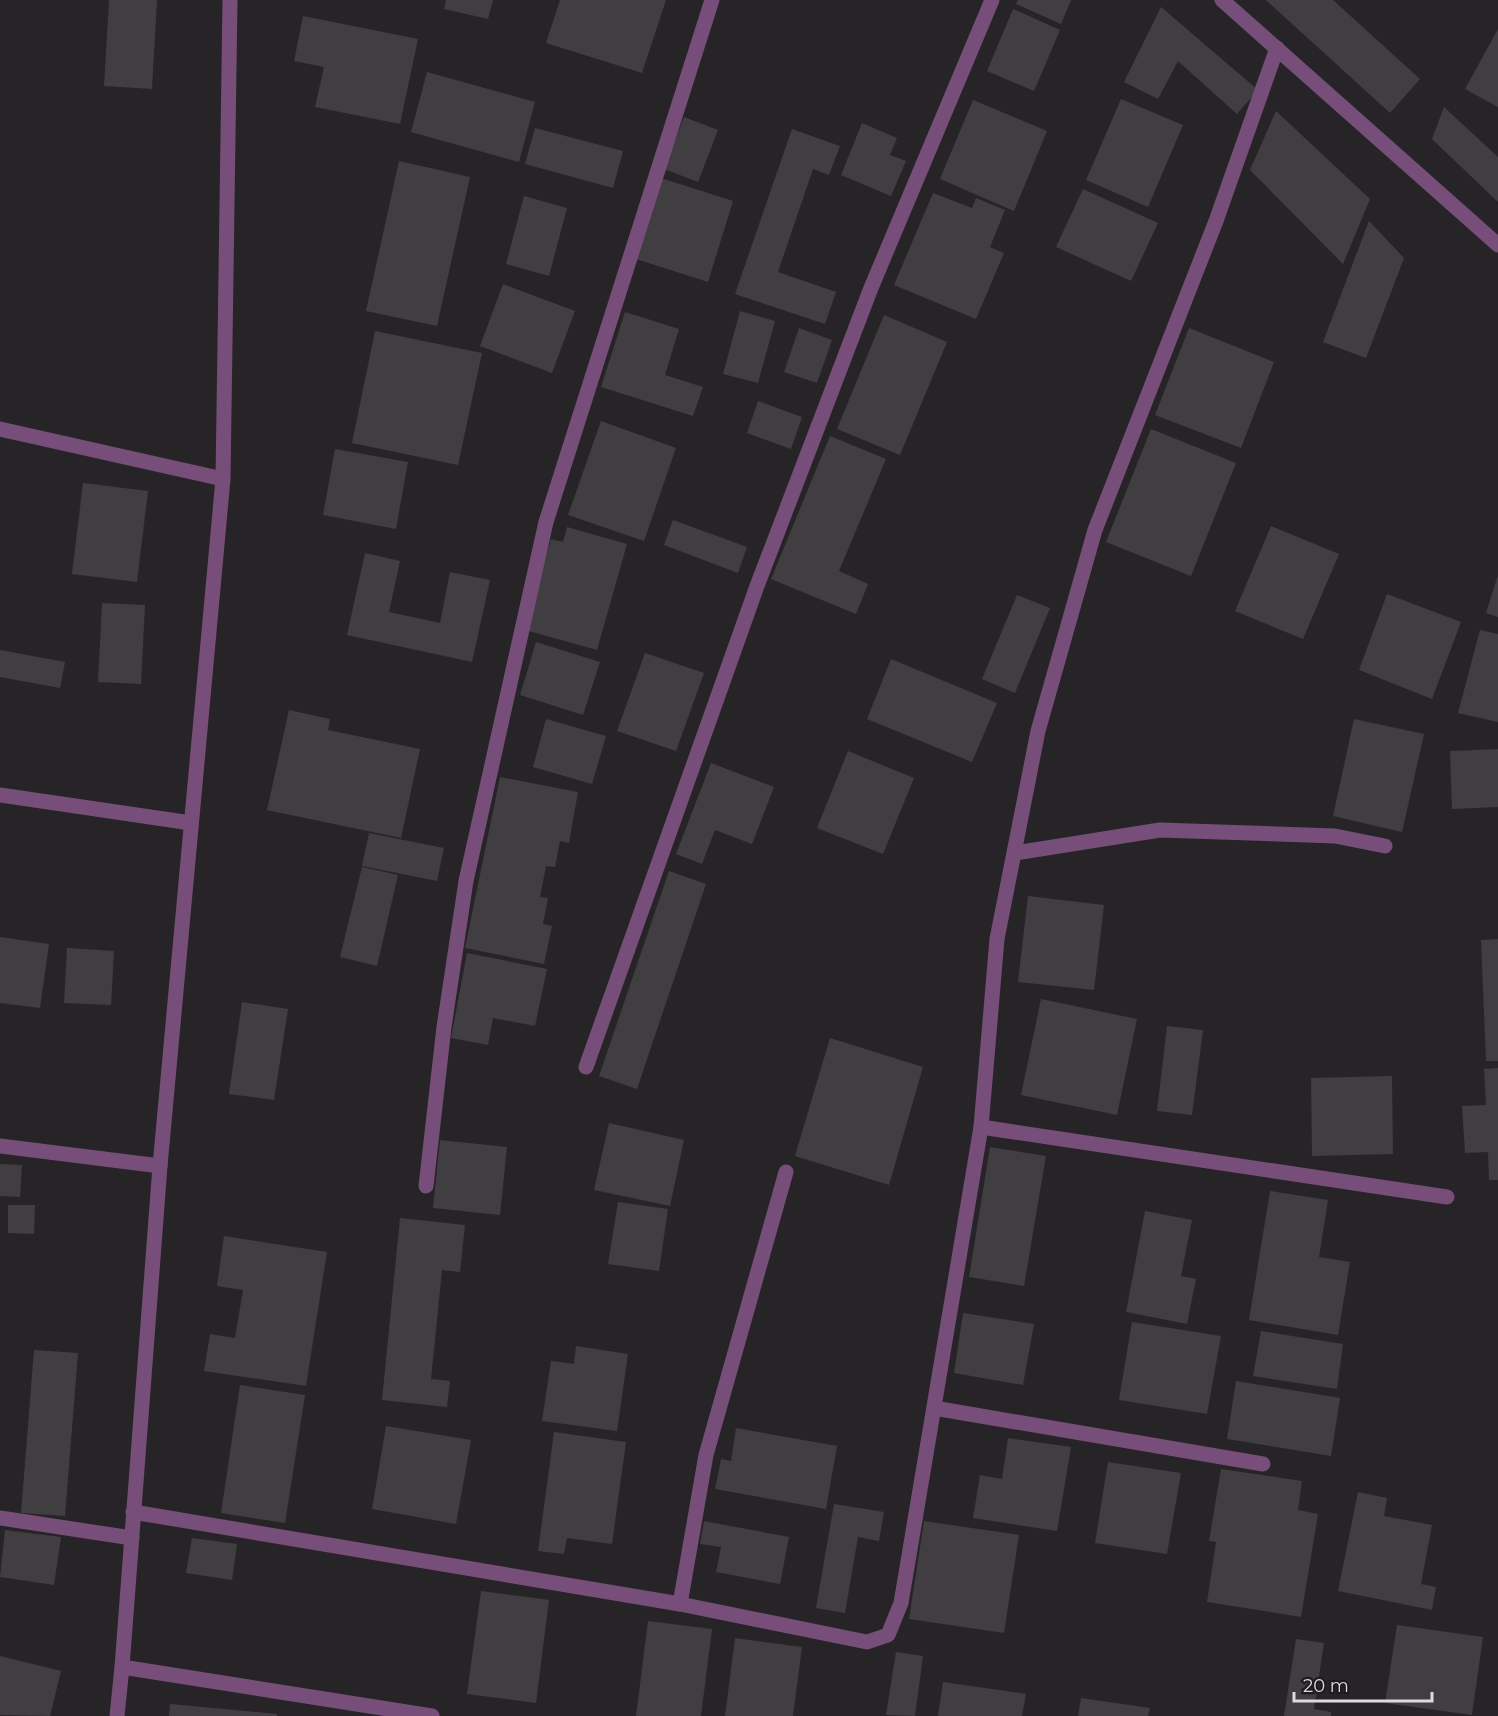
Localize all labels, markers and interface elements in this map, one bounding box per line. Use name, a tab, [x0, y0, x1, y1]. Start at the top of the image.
scale bar	[1294, 1665, 1432, 1703]
text: 20 m	[1303, 1675, 1349, 1697]

